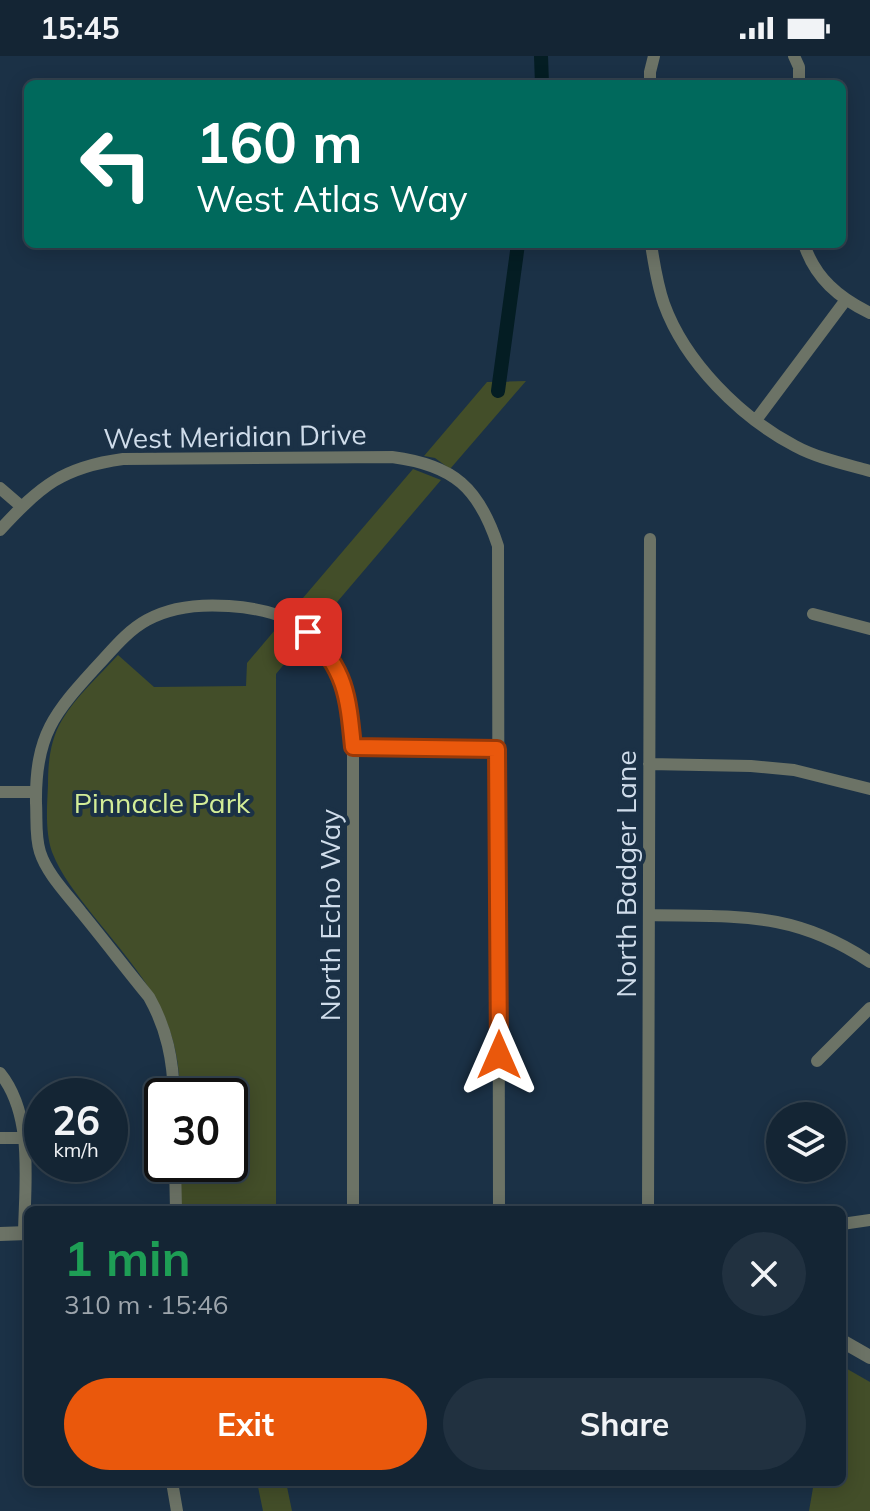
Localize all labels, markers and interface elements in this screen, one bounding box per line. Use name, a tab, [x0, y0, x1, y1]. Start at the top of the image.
text: 15:45	[40, 9, 119, 47]
text: 160 m	[196, 107, 363, 177]
icon: left	[64, 112, 168, 216]
text: West Atlas Way	[196, 176, 468, 221]
street label: West Meridian Drive	[103, 416, 367, 456]
pin	[274, 598, 342, 666]
icon: arrive	[286, 610, 330, 654]
street label: North Badger Lane	[608, 750, 643, 998]
park label: Pinnacle Park	[74, 785, 251, 820]
street label: North Echo Way	[312, 809, 347, 1021]
position arrow	[457, 1013, 541, 1097]
speed limit sign: 30	[144, 1078, 248, 1182]
text: 26	[52, 1095, 100, 1145]
map controls	[766, 1102, 846, 1182]
button: layers	[766, 1102, 846, 1182]
text: km/h	[53, 1137, 99, 1162]
text: 1 min	[64, 1228, 191, 1288]
button: close	[722, 1232, 806, 1316]
text: 310 m · 15:46	[64, 1288, 228, 1321]
button: Exit	[64, 1378, 427, 1470]
button: Share	[443, 1378, 806, 1470]

